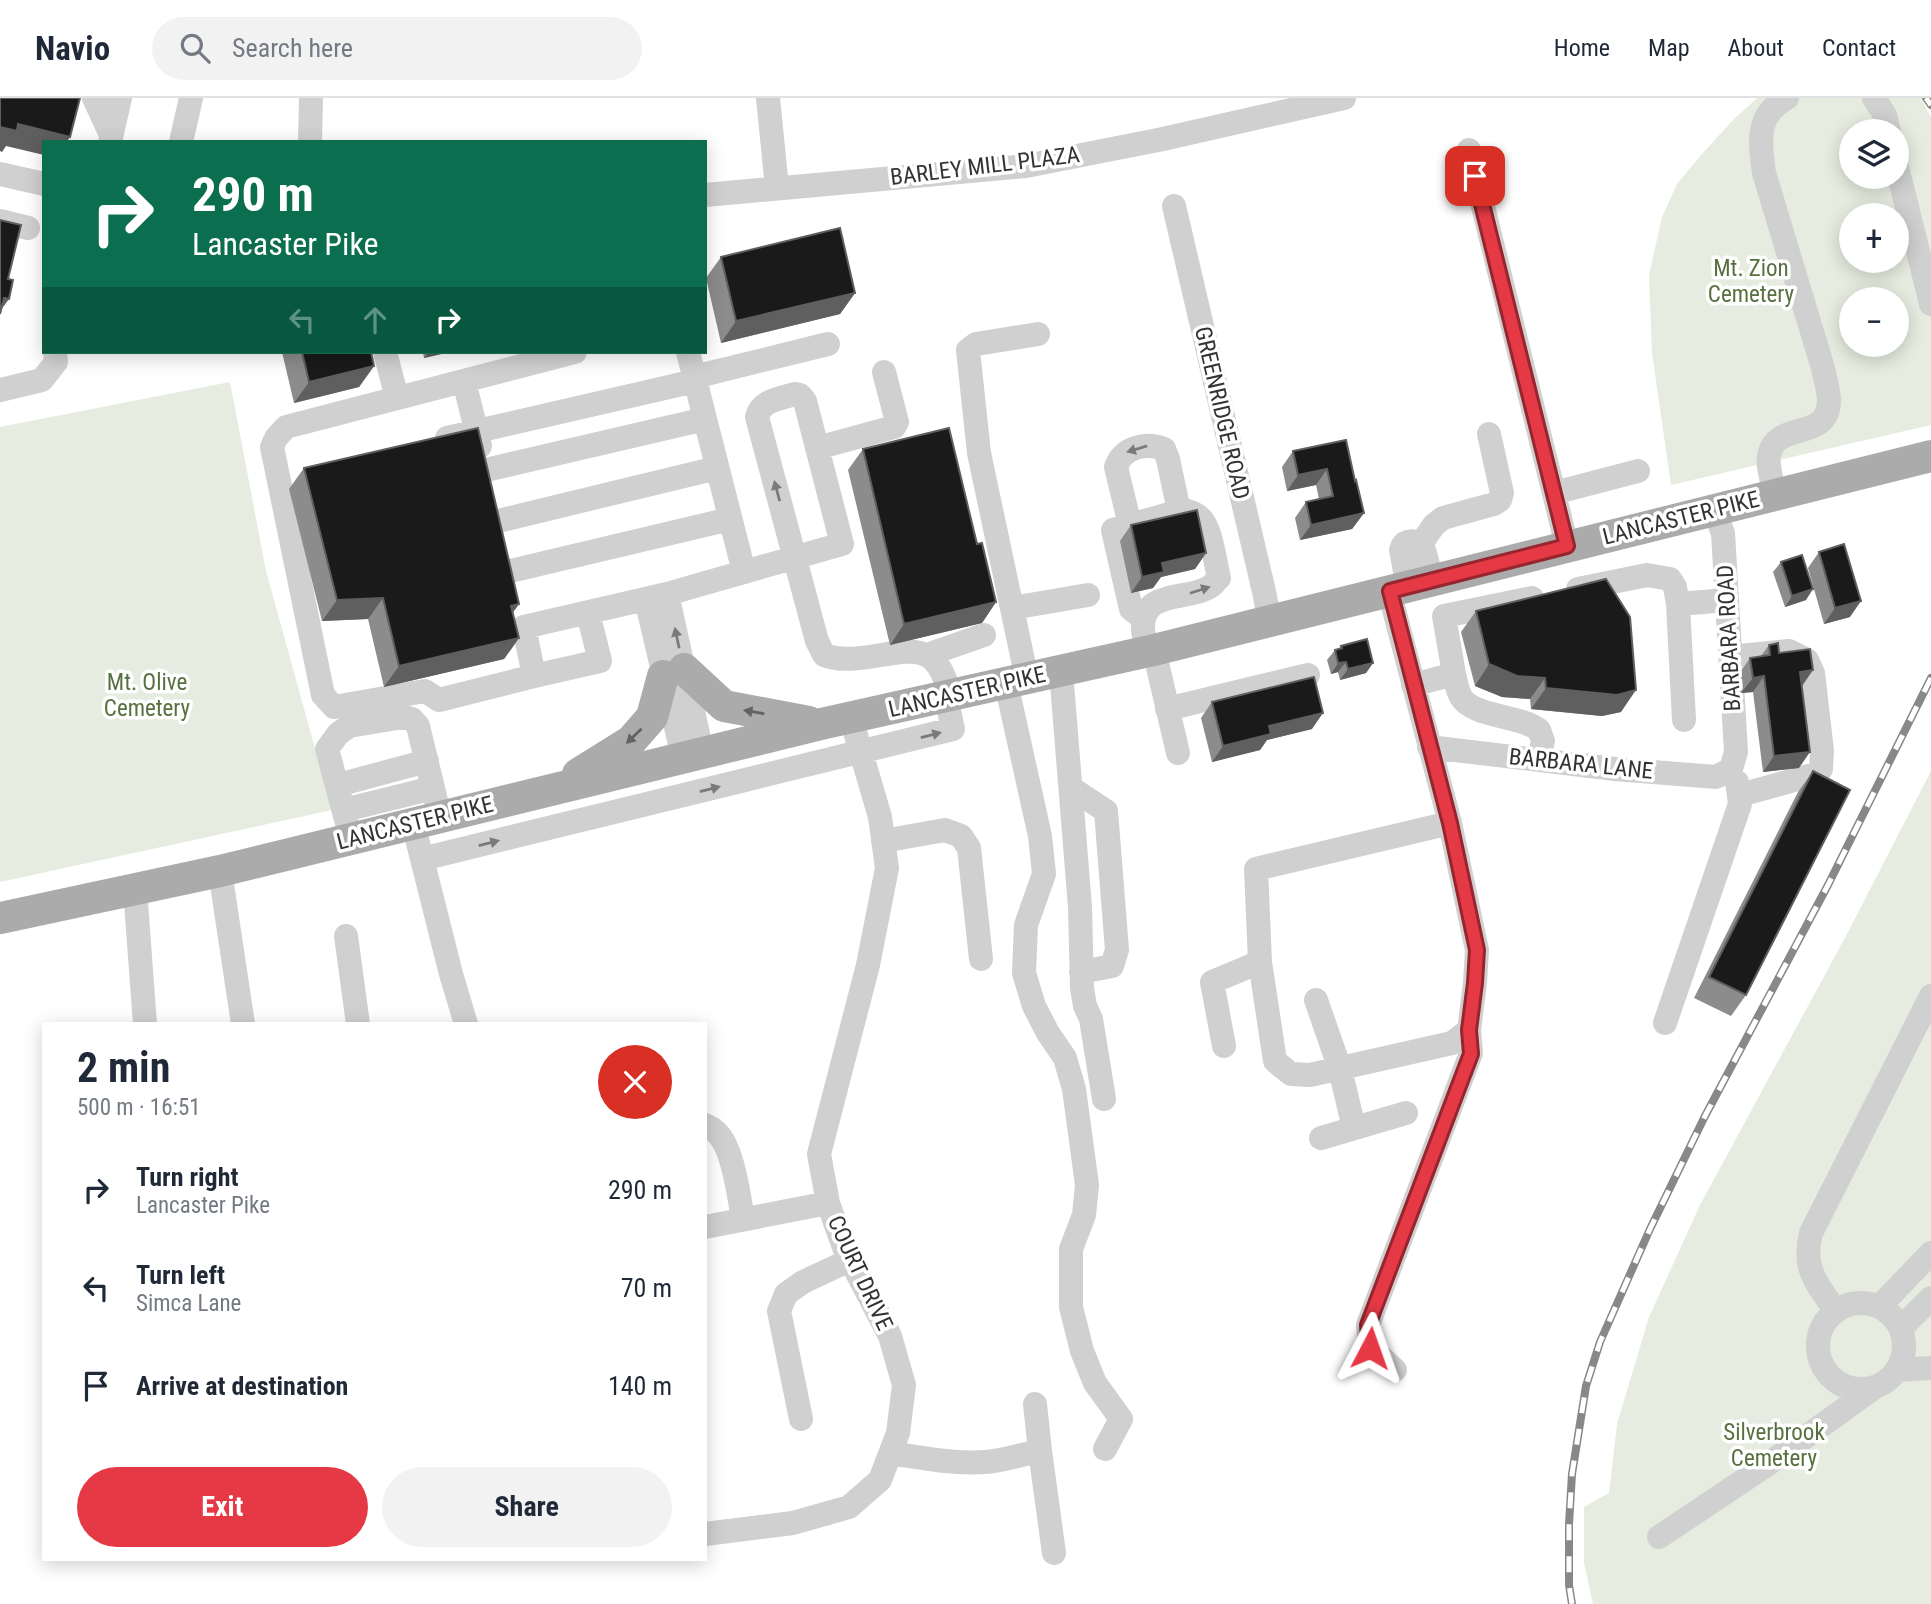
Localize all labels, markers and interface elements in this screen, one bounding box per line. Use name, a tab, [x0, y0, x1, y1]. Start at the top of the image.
search box	[152, 17, 642, 80]
text: Navio	[35, 29, 110, 68]
icon: search	[176, 29, 214, 67]
text: Search here	[232, 33, 353, 63]
text: Home	[1554, 34, 1610, 62]
text: Map	[1648, 34, 1690, 62]
text: About	[1728, 34, 1784, 62]
text: Contact	[1822, 34, 1896, 62]
map controls	[1839, 119, 1909, 357]
button: layers	[1839, 119, 1909, 189]
street label: BARLEY MILL PLAZA	[889, 141, 1081, 191]
pin	[1445, 146, 1505, 206]
icon: arrive	[1456, 157, 1494, 195]
text: 290 m	[192, 166, 314, 223]
icon: right	[77, 168, 168, 259]
button: +	[1839, 203, 1909, 273]
text: Lancaster Pike	[192, 225, 379, 263]
park label: Mt. Zion Cemetery	[1708, 255, 1795, 308]
button: −	[1839, 287, 1909, 357]
icon: left	[283, 301, 321, 339]
icon: ahead	[356, 301, 394, 339]
icon: right	[429, 301, 467, 339]
street label: GREENRIDGE ROAD	[1189, 324, 1255, 502]
one-way arrow	[1126, 445, 1147, 455]
one-way arrow	[771, 480, 782, 502]
street label: LANCASTER PIKE	[1600, 486, 1762, 550]
street label: BARBARA ROAD	[1712, 564, 1746, 712]
one-way arrow	[1190, 584, 1211, 595]
one-way arrow	[672, 627, 683, 649]
street label: LANCASTER PIKE	[886, 661, 1048, 723]
park label: Mt. Olive Cemetery	[104, 669, 191, 722]
one-way arrow	[743, 706, 765, 717]
one-way arrow	[626, 728, 643, 745]
one-way arrow	[920, 729, 942, 740]
street label: BARBARA LANE	[1508, 743, 1654, 785]
one-way arrow	[699, 783, 721, 794]
street label: LANCASTER PIKE	[334, 791, 496, 855]
one-way arrow	[478, 837, 500, 848]
text: 2 min	[77, 1043, 170, 1092]
button: close	[598, 1045, 672, 1119]
text: 500 m · 16:51	[77, 1094, 201, 1121]
text: Turn right	[136, 1162, 238, 1192]
icon: right	[77, 1171, 115, 1209]
text: 290 m	[608, 1175, 672, 1205]
text: Lancaster Pike	[136, 1192, 270, 1219]
street label: COURT DRIVE	[822, 1211, 898, 1335]
text: Turn left	[136, 1260, 225, 1290]
icon: left	[77, 1269, 115, 1307]
text: 70 m	[621, 1273, 672, 1303]
text: Simca Lane	[136, 1290, 241, 1317]
position arrow	[1333, 1311, 1407, 1385]
icon: arrive	[77, 1367, 115, 1405]
text: Arrive at destination	[136, 1371, 348, 1401]
text: 140 m	[608, 1371, 672, 1401]
park label: Silverbrook Cemetery	[1723, 1419, 1825, 1472]
button: Exit	[77, 1467, 368, 1547]
button: Share	[382, 1467, 672, 1547]

